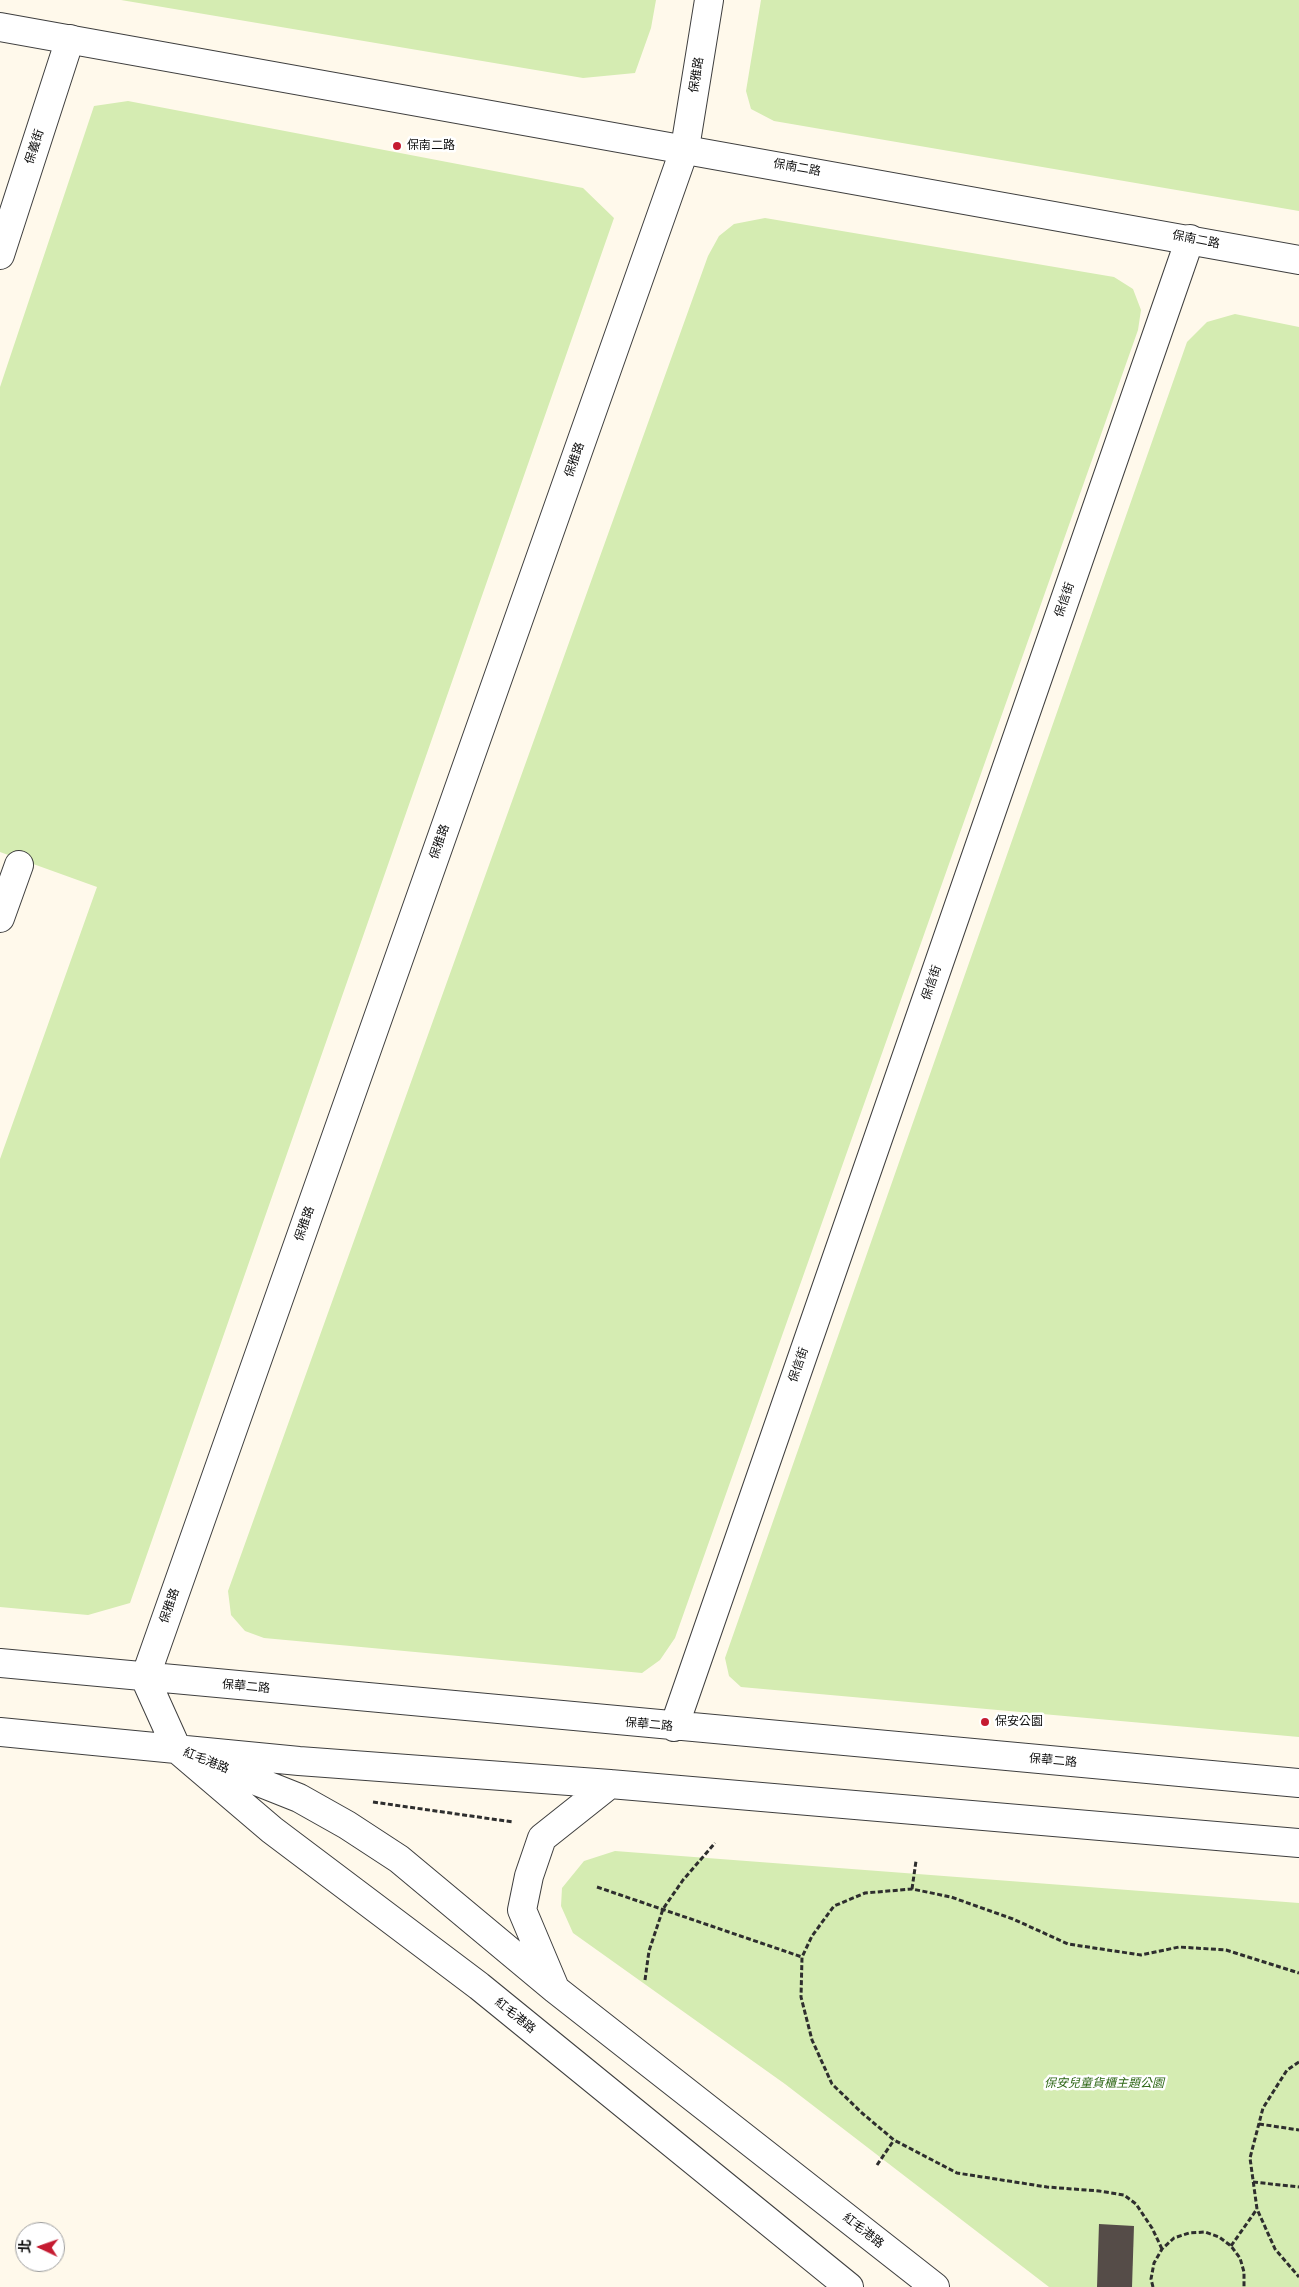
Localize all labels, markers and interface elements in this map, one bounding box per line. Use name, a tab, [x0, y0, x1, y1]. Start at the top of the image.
street label: 保雅路	[687, 56, 707, 94]
street label: 保義街	[23, 128, 47, 166]
place label: 保南二路	[407, 139, 455, 153]
marker: 保南二路	[391, 140, 403, 152]
street label: 保南二路	[772, 157, 822, 179]
street label: 保南二路	[1171, 228, 1221, 252]
street label: 保雅路	[562, 441, 588, 479]
street label: 保信街	[1052, 581, 1078, 619]
street label: 保雅路	[427, 823, 453, 861]
street label: 保信街	[919, 964, 945, 1002]
street label: 保雅路	[292, 1205, 318, 1243]
street label: 保信街	[786, 1346, 812, 1384]
street label: 保雅路	[157, 1587, 183, 1625]
street label: 保華二路	[221, 1678, 271, 1696]
place label: 保安公園	[995, 1715, 1043, 1729]
street label: 保華二路	[624, 1716, 674, 1734]
marker: 保安公園	[979, 1716, 991, 1728]
street label: 紅毛港路	[181, 1745, 231, 1777]
street label: 保華二路	[1028, 1752, 1078, 1770]
street label: 紅毛港路	[492, 1995, 538, 2037]
park label: 保安兒童貨櫃主題公園	[1044, 2077, 1164, 2091]
street label: 紅毛港路	[840, 2211, 886, 2251]
north arrow	[15, 2222, 65, 2272]
text: 北	[18, 2239, 33, 2254]

